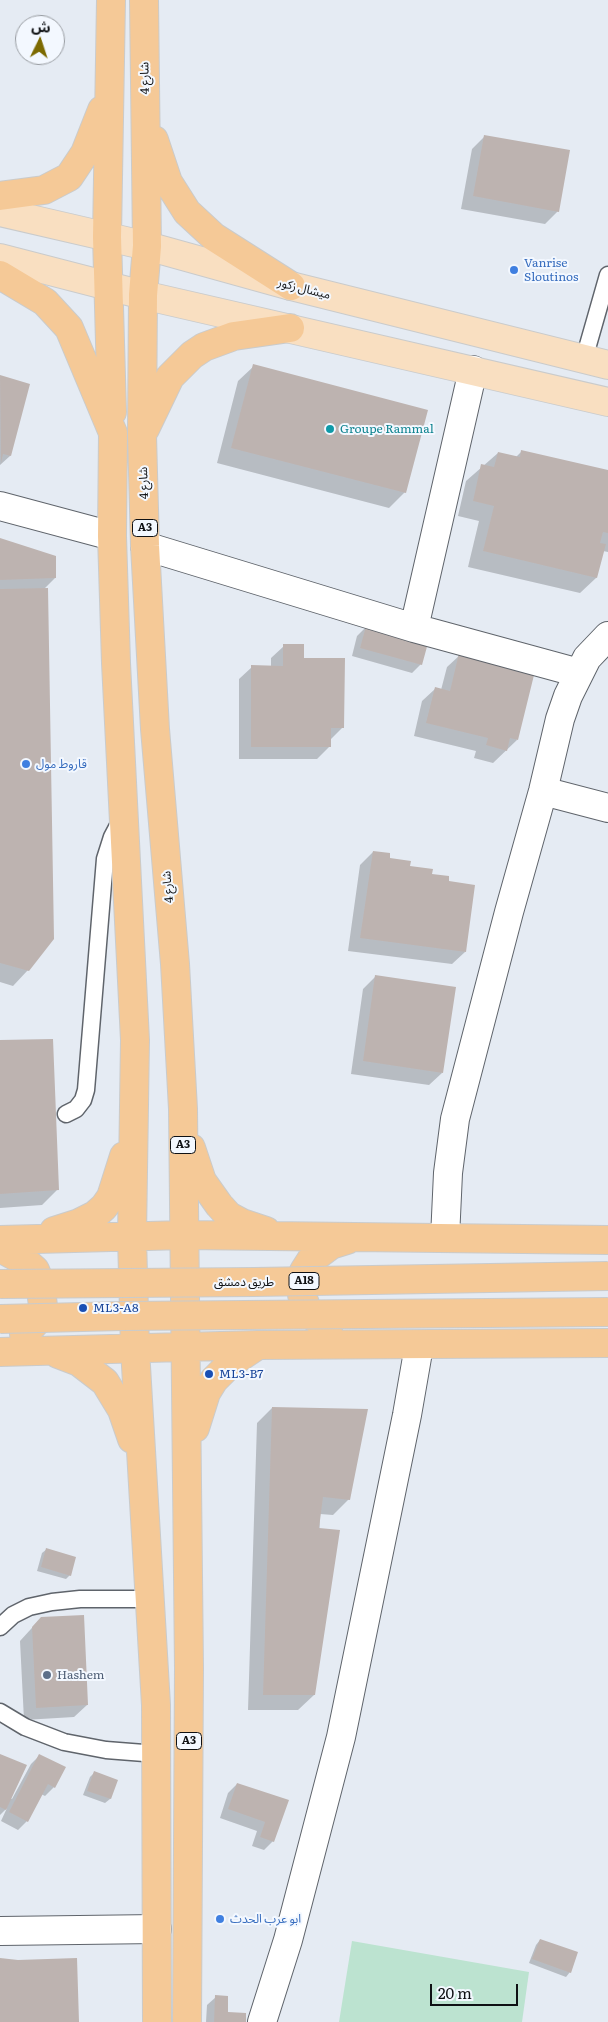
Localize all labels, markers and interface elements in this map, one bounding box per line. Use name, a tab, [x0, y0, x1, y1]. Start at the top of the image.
north arrow	[15, 15, 65, 65]
text: ش	[31, 15, 51, 37]
street label: شارع 4	[138, 62, 152, 94]
place label: Vanrise Sloutinos	[524, 256, 578, 284]
marker: Vanrise Sloutinos	[508, 264, 520, 276]
street label: ميشال زكور	[276, 275, 332, 303]
place label: Groupe Rammal	[340, 422, 434, 436]
marker: Groupe Rammal	[324, 423, 336, 435]
street label: شارع 4	[136, 467, 152, 499]
road number: A3	[132, 520, 158, 536]
place label: قاروط مول	[36, 757, 87, 771]
marker: قاروط مول	[20, 758, 32, 770]
street label: شارع 4	[159, 870, 177, 904]
road number: A3	[170, 1136, 196, 1154]
road number: A18	[289, 1272, 319, 1290]
street label: طريق دمشق	[214, 1275, 274, 1289]
place label: ML3-A8	[93, 1301, 139, 1315]
marker: ML3-A8	[77, 1302, 89, 1314]
place label: ML3-B7	[219, 1367, 263, 1381]
marker: ML3-B7	[203, 1368, 215, 1380]
place label: Hashem	[57, 1668, 104, 1682]
marker: Hashem	[41, 1669, 53, 1681]
road number: A3	[176, 1732, 202, 1750]
place label: ابو عرب الحدث	[230, 1912, 301, 1926]
marker: ابو عرب الحدث	[214, 1913, 226, 1925]
scale bar	[433, 1974, 520, 2006]
text: 20 m	[438, 1981, 472, 2004]

